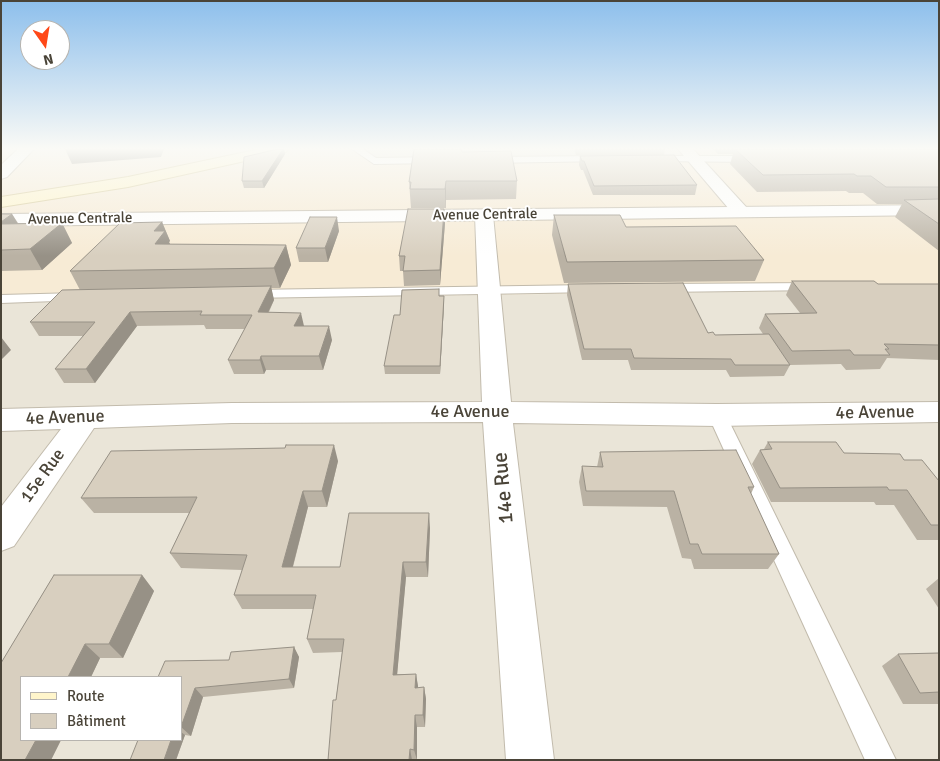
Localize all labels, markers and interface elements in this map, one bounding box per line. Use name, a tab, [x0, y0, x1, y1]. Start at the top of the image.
north arrow	[20, 20, 70, 70]
text: N	[42, 50, 55, 69]
street label: Avenue Centrale	[432, 205, 538, 225]
street label: Avenue Centrale	[27, 209, 133, 229]
street label: 4e Avenue	[431, 401, 509, 423]
street label: 4e Avenue	[835, 402, 915, 424]
street label: 4e Avenue	[25, 406, 105, 430]
street label: 15e Rue	[16, 445, 70, 507]
street label: 14e Rue	[488, 451, 520, 525]
legend	[20, 676, 182, 741]
text: Route	[67, 687, 104, 705]
text: Bâtiment	[67, 712, 126, 730]

